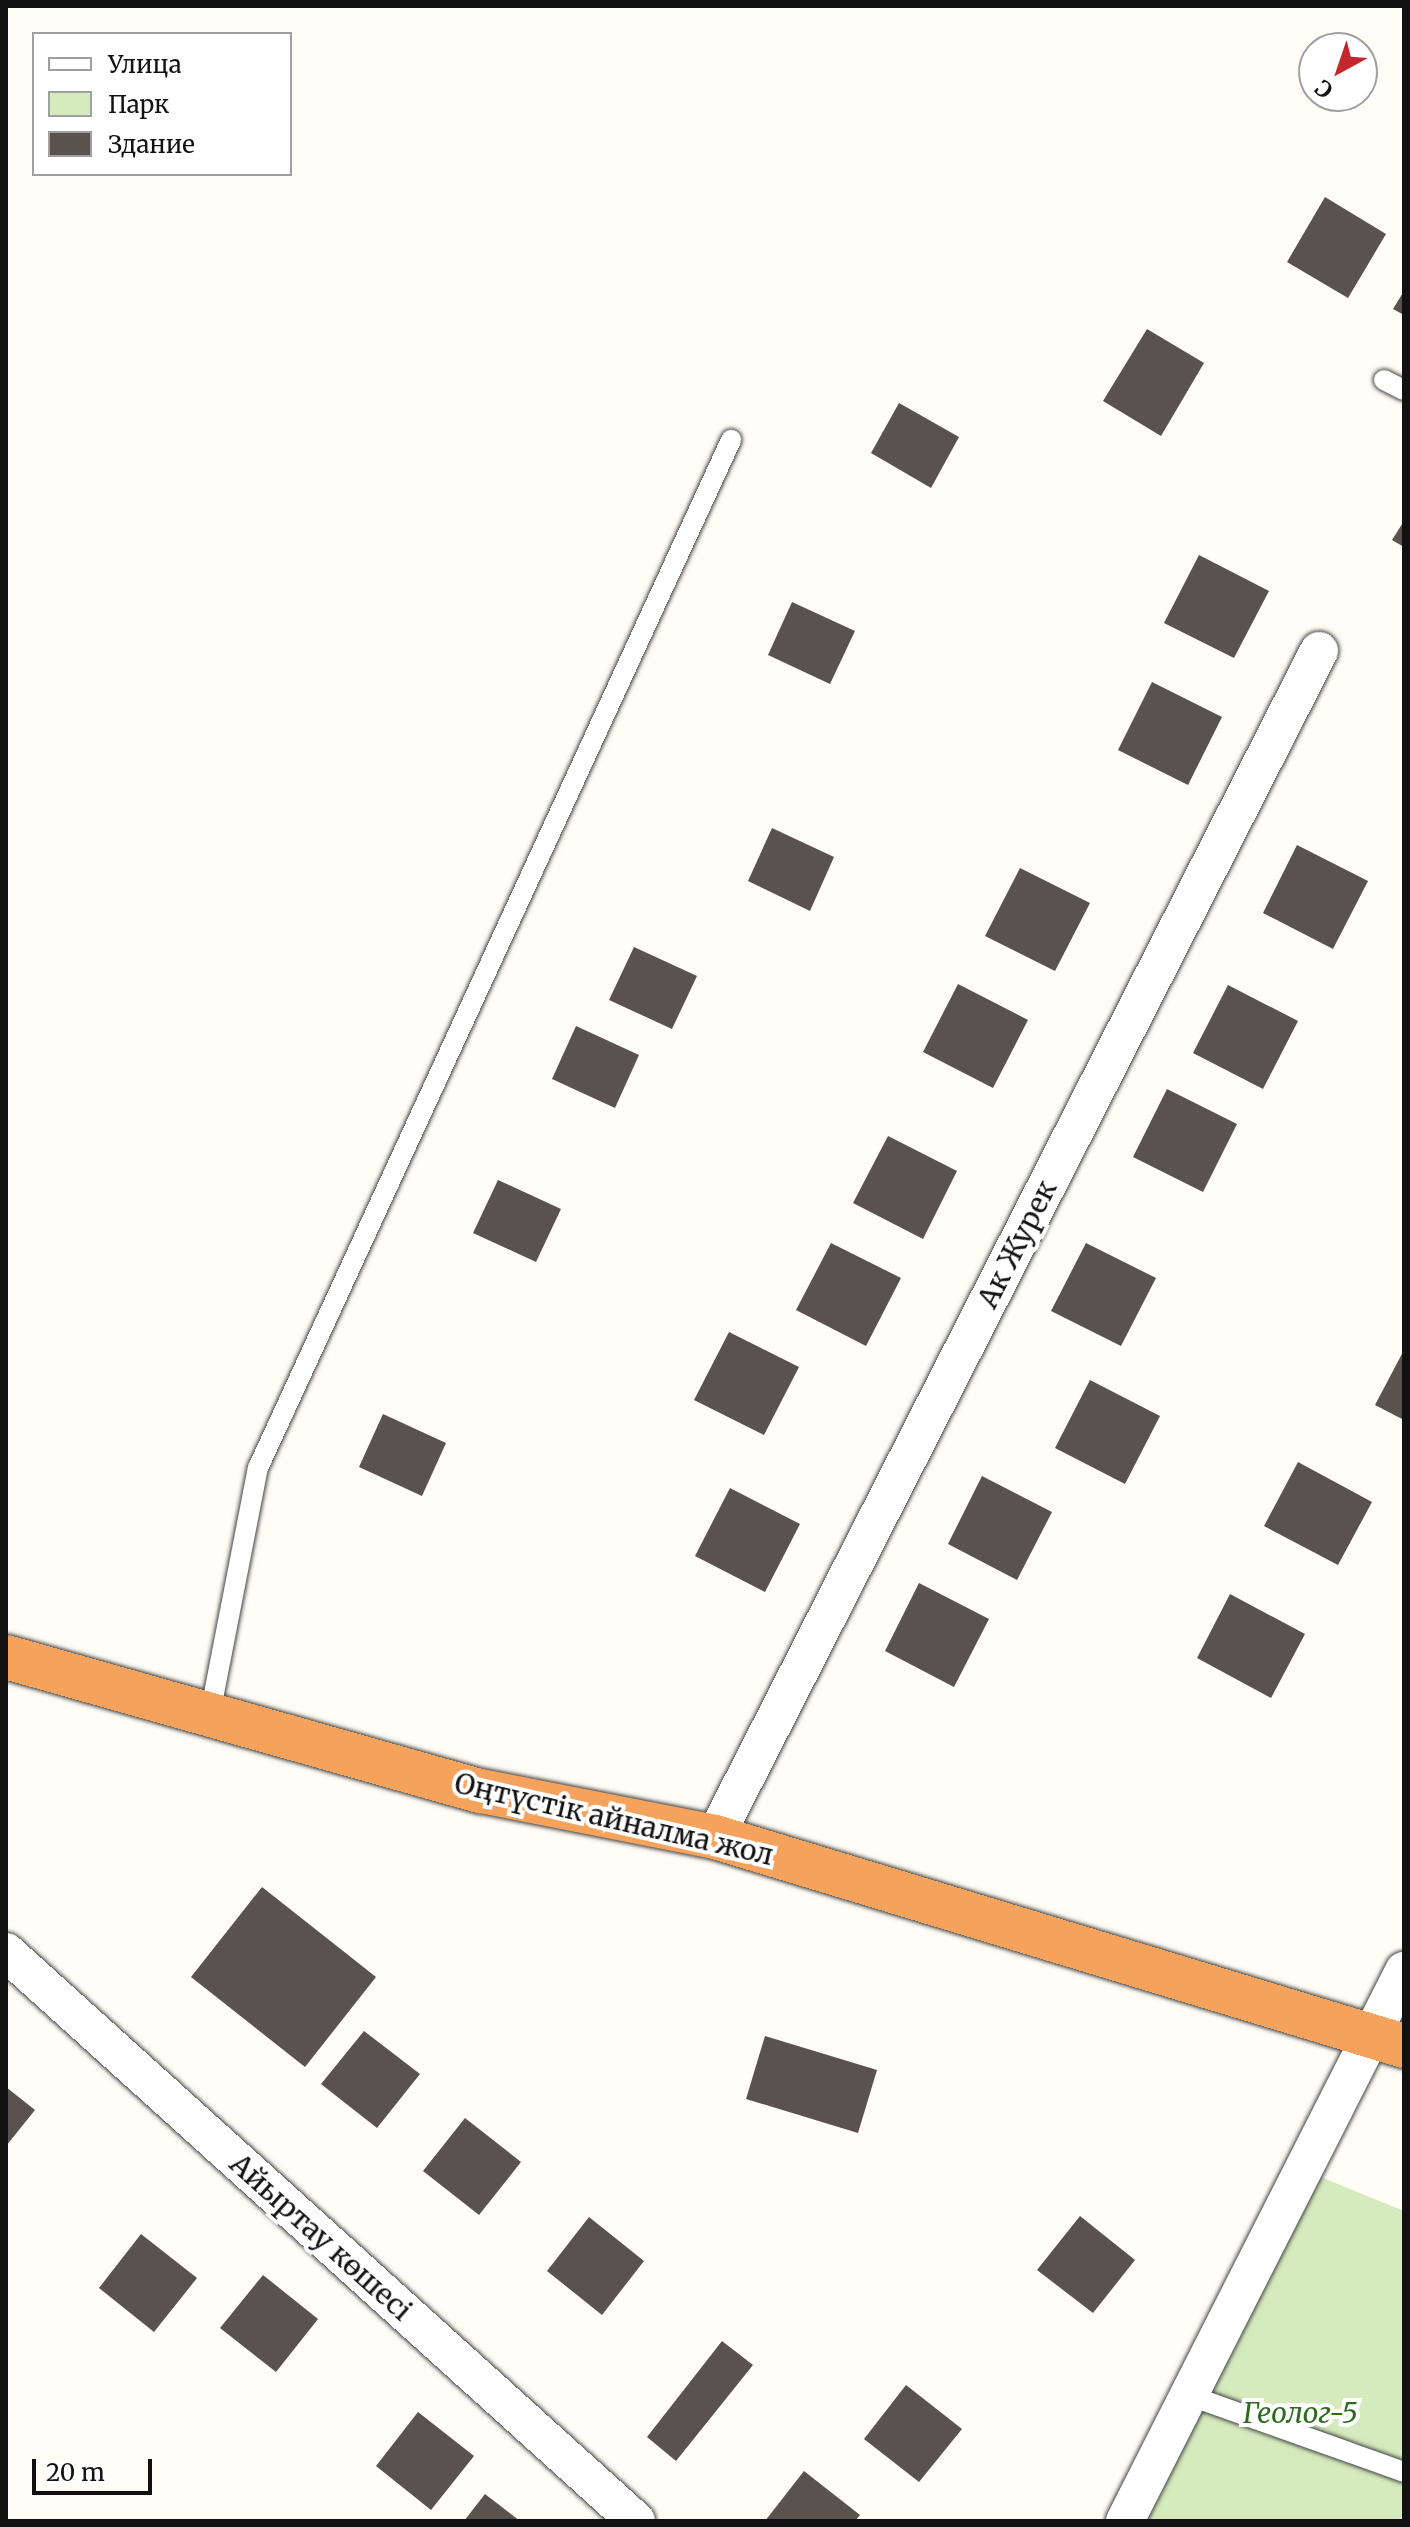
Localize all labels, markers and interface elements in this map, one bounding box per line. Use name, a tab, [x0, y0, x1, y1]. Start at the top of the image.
legend	[32, 32, 292, 176]
north arrow	[1298, 32, 1378, 112]
text: Улица	[108, 49, 182, 80]
text: С	[1309, 73, 1338, 104]
text: Парк	[108, 89, 169, 120]
text: Здание	[108, 129, 195, 160]
street label: Ак Журек	[971, 1175, 1063, 1313]
street label: Оңтүстік айналма жол	[451, 1766, 777, 1872]
street label: Айыртау көшесі	[223, 2147, 419, 2327]
park label: Геолог-5	[1243, 2396, 1357, 2430]
scale bar	[36, 2443, 156, 2493]
text: 20 m	[46, 2457, 105, 2488]

